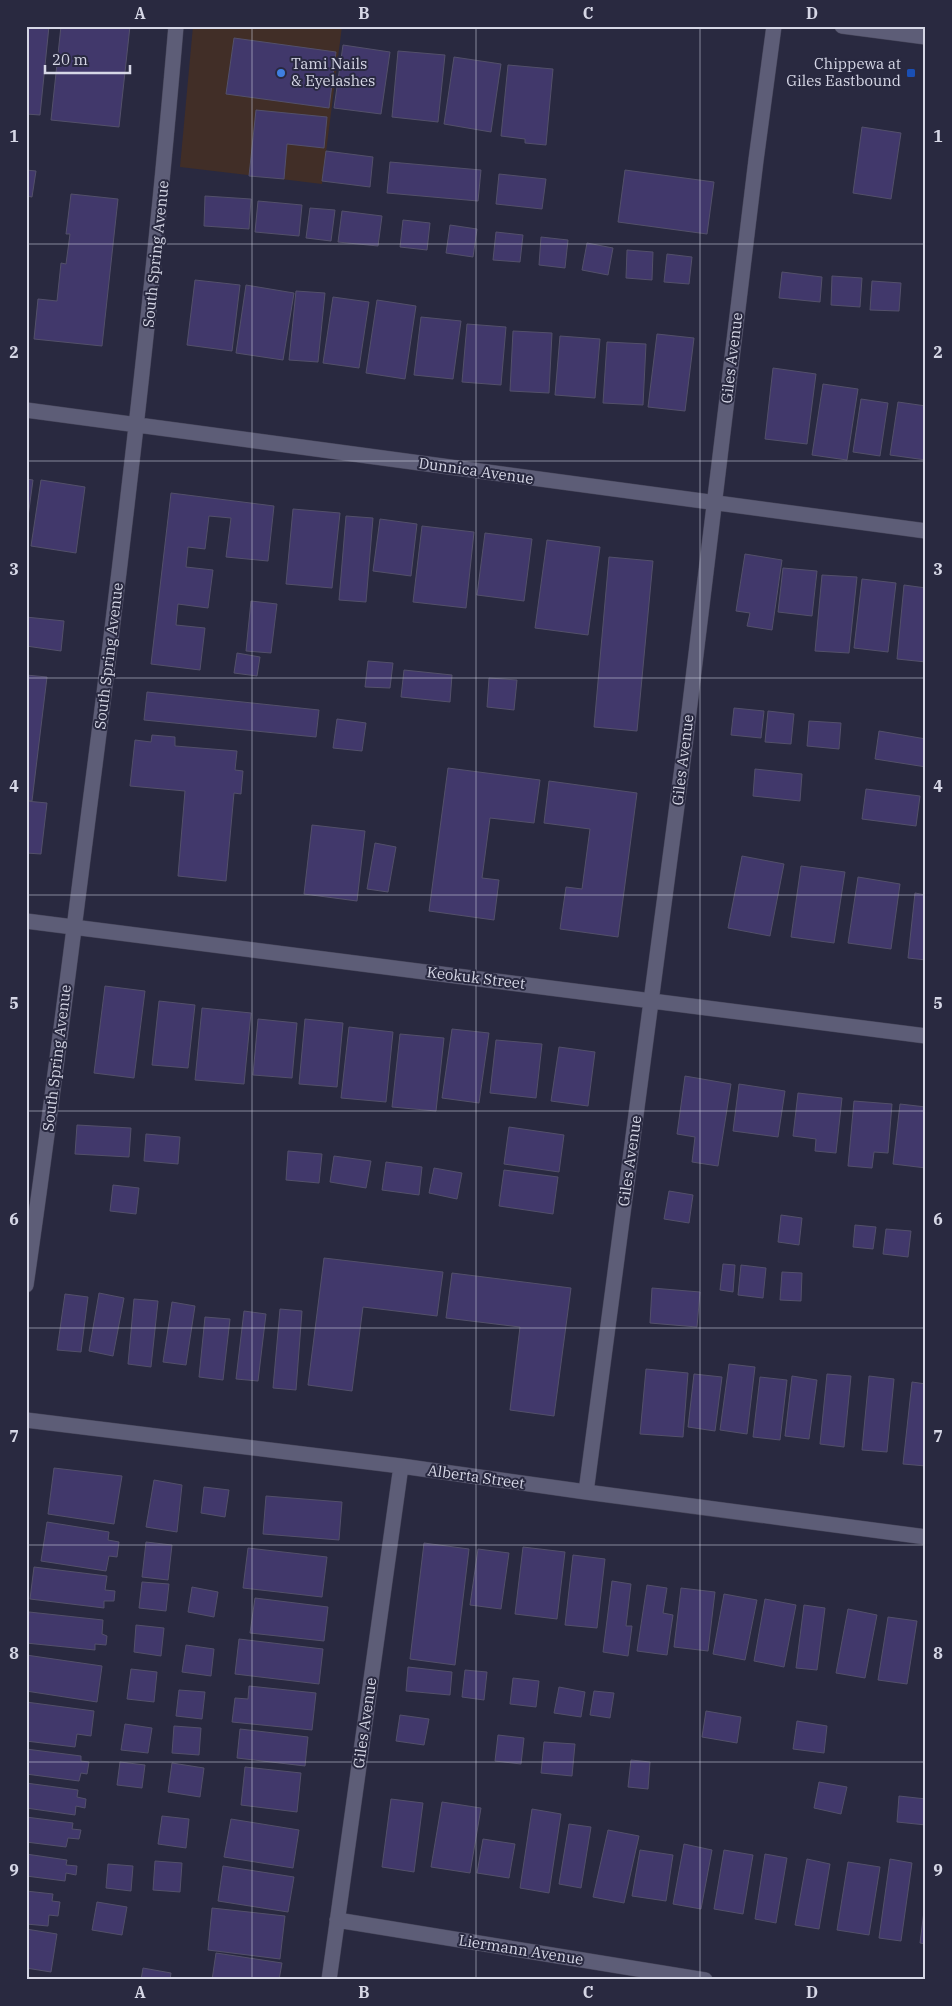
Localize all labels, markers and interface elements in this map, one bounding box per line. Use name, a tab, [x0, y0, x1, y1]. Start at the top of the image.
text: A	[134, 3, 146, 23]
text: B	[358, 3, 370, 23]
text: C	[583, 3, 593, 23]
text: D	[806, 3, 818, 23]
scale bar	[45, 42, 130, 74]
text: 20 m	[52, 50, 88, 69]
place label: Tami Nails & Eyelashes	[291, 54, 375, 90]
place label: Chippewa at Giles Eastbound	[786, 54, 901, 90]
marker: Tami Nails & Eyelashes	[275, 67, 287, 79]
marker: Chippewa at Giles Eastbound	[905, 67, 917, 79]
text: 1	[9, 126, 19, 146]
text: 1	[933, 126, 943, 146]
street label: South Spring Avenue	[138, 179, 173, 329]
street label: Giles Avenue	[716, 311, 747, 405]
text: 2	[9, 342, 19, 362]
text: 2	[933, 342, 943, 362]
street label: Dunnica Avenue	[417, 453, 535, 488]
text: 3	[9, 559, 19, 579]
text: 3	[933, 559, 943, 579]
street label: South Spring Avenue	[90, 581, 127, 731]
street label: Giles Avenue	[667, 713, 698, 807]
text: 4	[9, 776, 19, 796]
text: 4	[933, 776, 943, 796]
street label: Keokuk Street	[426, 962, 526, 993]
street label: South Spring Avenue	[38, 983, 75, 1133]
text: 5	[9, 993, 19, 1013]
text: 5	[933, 993, 943, 1013]
street label: Giles Avenue	[614, 1114, 645, 1208]
text: 6	[9, 1209, 19, 1229]
text: 6	[933, 1209, 943, 1229]
text: 7	[9, 1426, 19, 1446]
text: 7	[933, 1426, 943, 1446]
street label: Alberta Street	[426, 1460, 526, 1493]
text: 8	[9, 1643, 19, 1663]
text: 8	[933, 1643, 943, 1663]
street label: Giles Avenue	[349, 1676, 380, 1770]
text: 9	[9, 1860, 19, 1880]
text: 9	[933, 1860, 943, 1880]
street label: Liermann Avenue	[457, 1930, 585, 1969]
text: A	[134, 1982, 146, 2002]
text: B	[358, 1982, 370, 2002]
text: C	[583, 1982, 593, 2002]
text: D	[806, 1982, 818, 2002]

